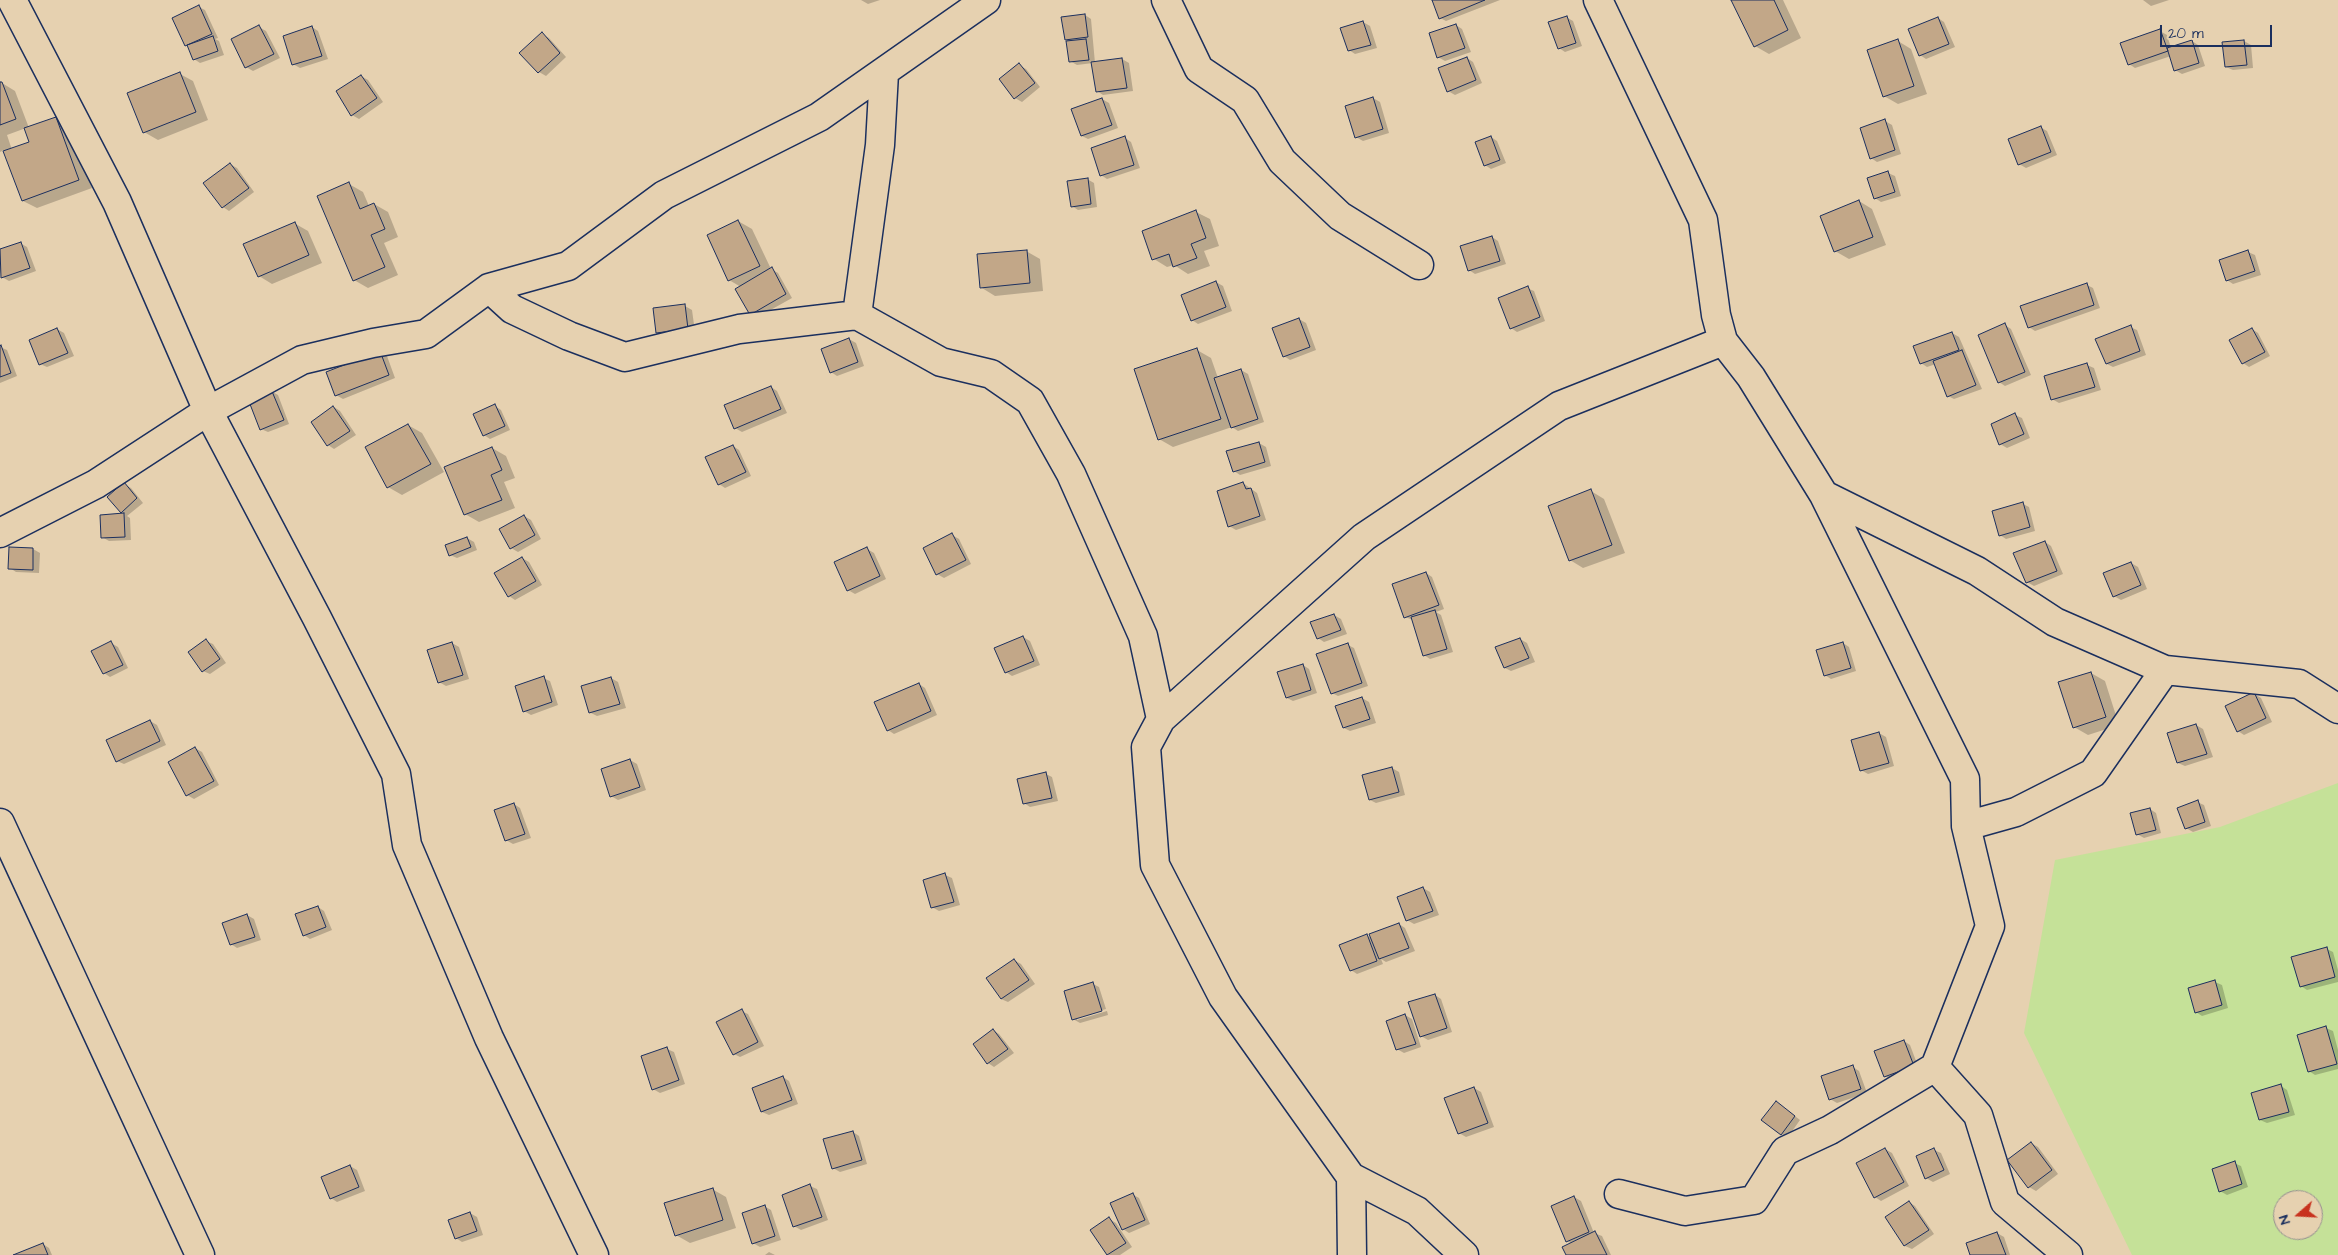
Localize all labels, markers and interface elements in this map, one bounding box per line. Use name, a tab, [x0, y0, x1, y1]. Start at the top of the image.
scale bar	[2163, 15, 2276, 47]
text: 20 m	[2168, 23, 2204, 44]
north arrow	[2273, 1190, 2323, 1240]
text: N	[2274, 1212, 2296, 1227]

